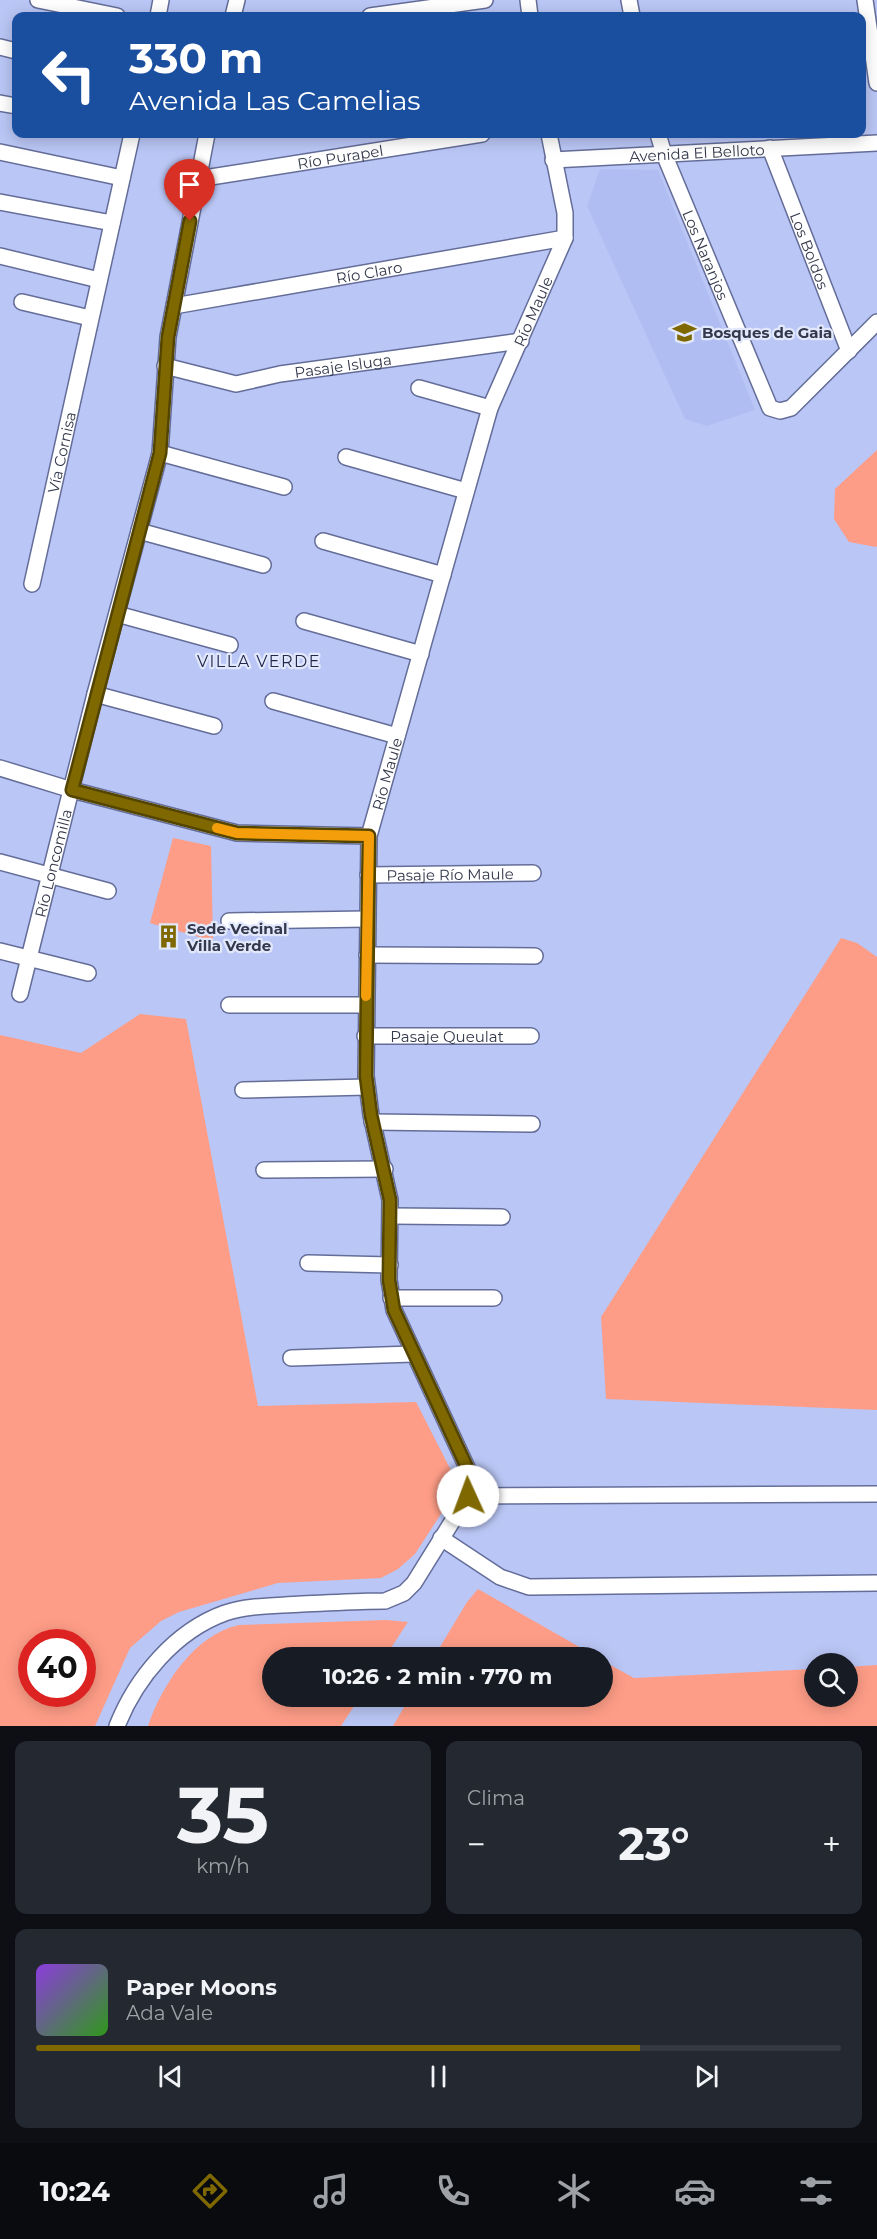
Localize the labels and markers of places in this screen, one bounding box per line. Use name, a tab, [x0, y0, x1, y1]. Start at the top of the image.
pin	[164, 159, 215, 221]
school or university icon: Bosques de Gaia	[671, 319, 697, 345]
place label: Bosques de Gaia	[702, 323, 832, 342]
place label: Sede Vecinal Villa Verde	[186, 919, 287, 955]
building icon: Sede Vecinal Villa Verde	[156, 924, 182, 950]

